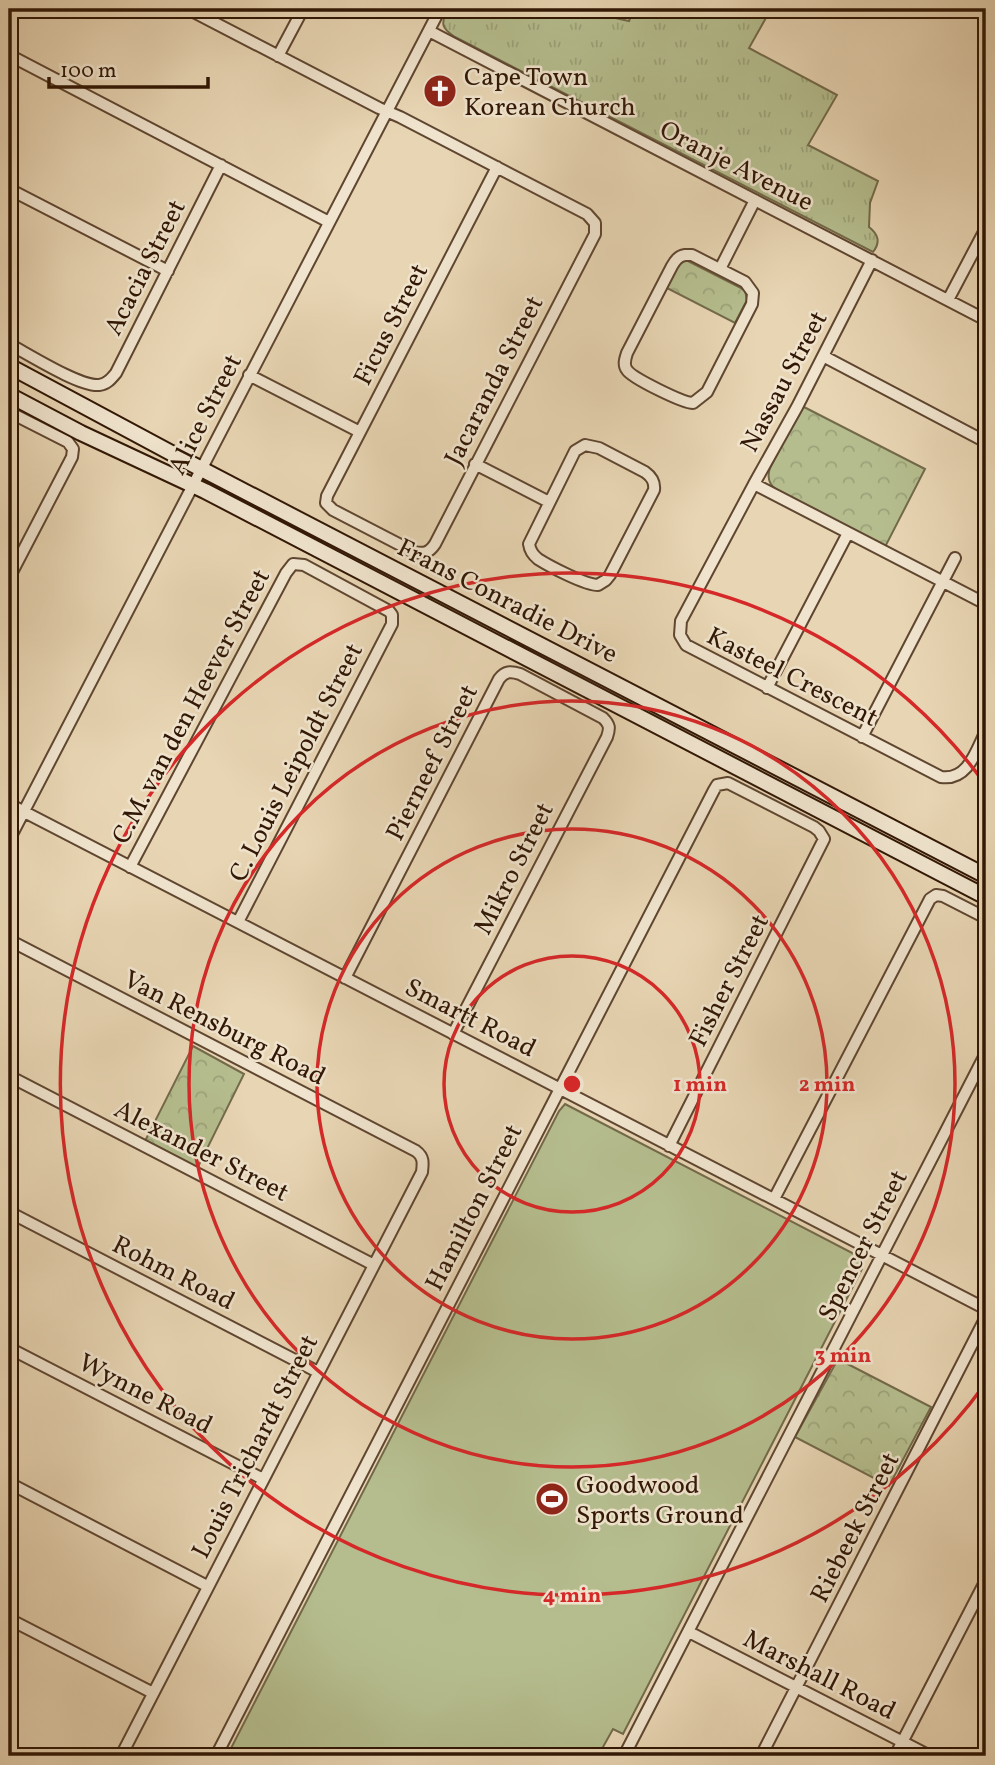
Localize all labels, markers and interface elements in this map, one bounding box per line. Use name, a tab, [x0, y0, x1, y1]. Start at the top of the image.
scale bar	[49, 46, 208, 90]
text: 100 m	[60, 57, 117, 86]
place label: Cape Town Korean Church	[464, 60, 636, 126]
church icon: Cape Town Korean Church	[421, 72, 459, 110]
street label: Oranje Avenue	[653, 113, 819, 221]
street label: Acacia Street	[96, 194, 195, 342]
street label: Ficus Street	[346, 258, 438, 392]
street label: Jacaranda Street	[436, 290, 553, 472]
street label: Nassau Street	[732, 305, 837, 459]
street label: Alice Street	[160, 348, 252, 482]
street label: Frans Conradie Drive	[391, 531, 624, 673]
street label: C.M. van den Heever Street	[104, 563, 280, 851]
street label: Kasteel Crescent	[700, 619, 884, 737]
street label: C. Louis Leipoldt Street	[221, 637, 373, 889]
street label: Pierneef Street	[378, 678, 488, 847]
street label: Mikro Street	[466, 796, 564, 941]
street label: Fisher Street	[681, 908, 779, 1054]
street label: Van Rensburg Road	[117, 962, 331, 1095]
street label: Smartt Road	[398, 970, 542, 1067]
text: 1 min	[673, 1071, 727, 1100]
text: 2 min	[799, 1071, 855, 1100]
centre of rings	[560, 1072, 584, 1096]
street label: Alexander Street	[108, 1092, 295, 1211]
street label: Hamilton Street	[417, 1118, 532, 1297]
street label: Spencer Street	[810, 1164, 917, 1328]
street label: Rohm Road	[106, 1227, 241, 1320]
street label: Louis Trichardt Street	[184, 1329, 328, 1565]
text: 3 min	[815, 1342, 871, 1371]
street label: Wynne Road	[72, 1346, 218, 1444]
street label: Riebeek Street	[802, 1447, 909, 1609]
place label: Goodwood Sports Ground	[576, 1468, 744, 1534]
sports icon: Goodwood Sports Ground	[533, 1480, 571, 1518]
text: 4 min	[543, 1582, 601, 1611]
street label: Marshall Road	[736, 1622, 902, 1730]

